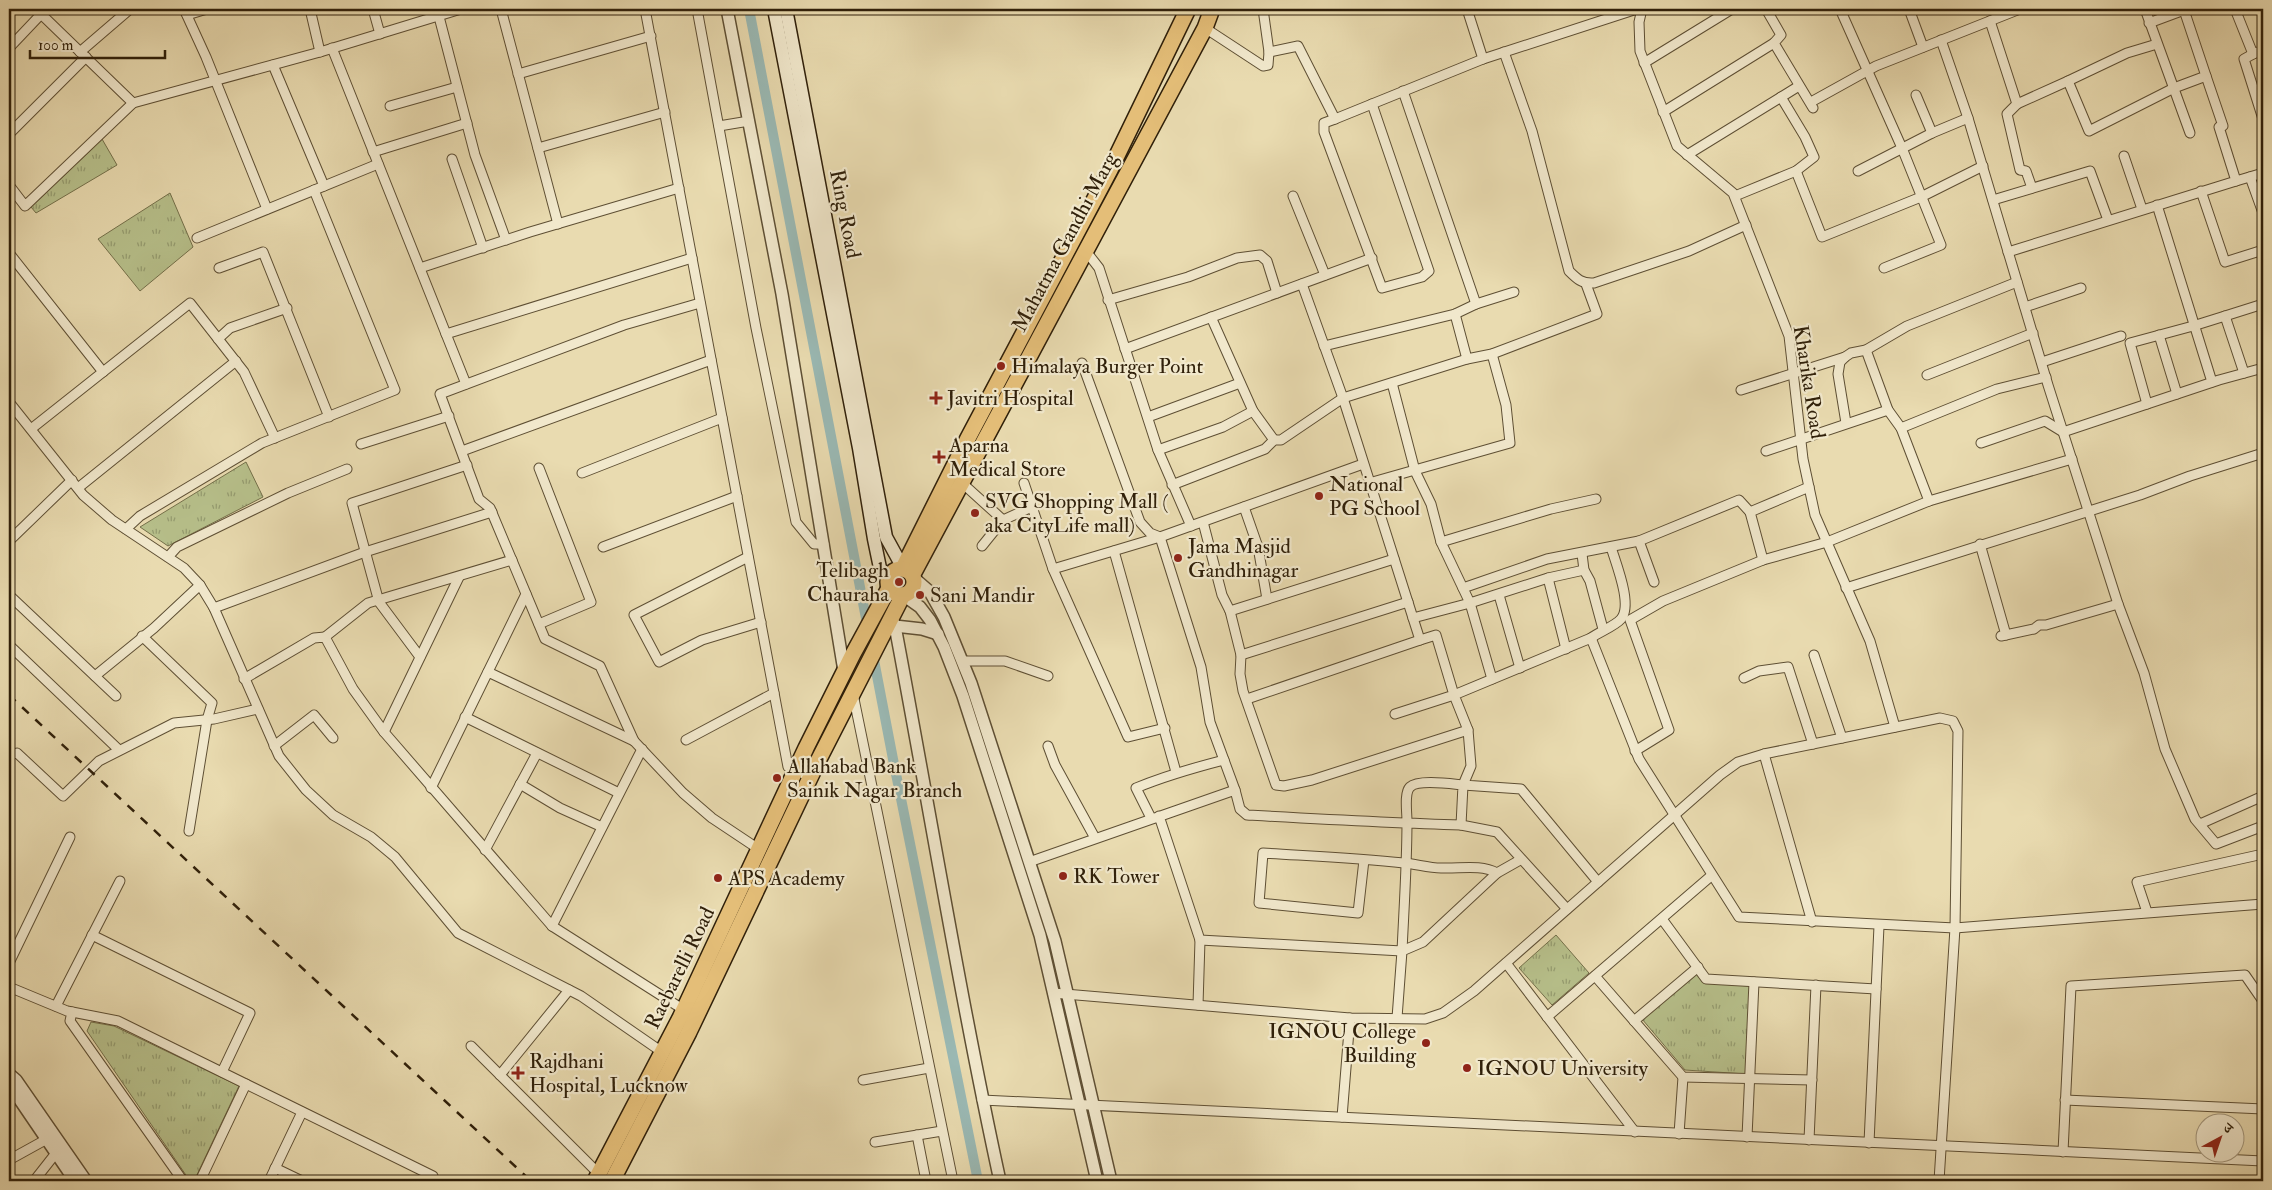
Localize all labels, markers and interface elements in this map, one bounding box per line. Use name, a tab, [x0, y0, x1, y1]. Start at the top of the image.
scale bar	[30, 28, 165, 60]
text: 100 m	[38, 36, 74, 55]
street label: Mahatma Gandhi Marg	[1006, 147, 1124, 337]
street label: Ring Road	[823, 167, 867, 261]
street label: Kharika Road	[1787, 323, 1831, 441]
place label: Himalaya Burger Point	[1011, 353, 1204, 380]
marker: Himalaya Burger Point	[995, 360, 1007, 372]
place label: Javitri Hospital	[946, 385, 1074, 412]
marker: Javitri Hospital	[929, 391, 943, 405]
place label: Aparna Medical Store	[948, 432, 1066, 483]
marker: Aparna Medical Store	[933, 451, 945, 463]
place label: National PG School	[1329, 471, 1421, 522]
place label: SVG Shopping Mall ( aka CityLife mall)	[985, 488, 1168, 539]
marker: National PG School	[1313, 490, 1325, 502]
marker: SVG Shopping Mall ( aka CityLife mall)	[969, 507, 981, 519]
place label: Jama Masjid Gandhinagar	[1187, 533, 1298, 584]
marker: Jama Masjid Gandhinagar	[1172, 552, 1184, 564]
place label: Telibagh Chauraha	[807, 557, 889, 608]
marker: Telibagh Chauraha	[893, 576, 905, 588]
place label: Sani Mandir	[930, 582, 1035, 609]
marker: Sani Mandir	[914, 589, 926, 601]
place label: Allahabad Bank Sainik Nagar Branch	[786, 753, 962, 804]
marker: Allahabad Bank Sainik Nagar Branch	[771, 772, 783, 784]
place label: RK Tower	[1073, 863, 1160, 890]
place label: APS Academy	[727, 865, 845, 892]
marker: RK Tower	[1057, 870, 1069, 882]
marker: APS Academy	[712, 872, 724, 884]
street label: Raebarelli Road	[639, 902, 721, 1034]
place label: IGNOU College Building	[1269, 1018, 1417, 1069]
marker: IGNOU College Building	[1420, 1037, 1432, 1049]
place label: Rajdhani Hospital, Lucknow	[529, 1048, 689, 1099]
place label: IGNOU University	[1477, 1055, 1649, 1082]
marker: IGNOU University	[1461, 1062, 1473, 1074]
marker: Rajdhani Hospital, Lucknow	[511, 1066, 525, 1080]
north arrow	[2194, 1112, 2244, 1162]
text: उ	[2219, 1119, 2237, 1138]

